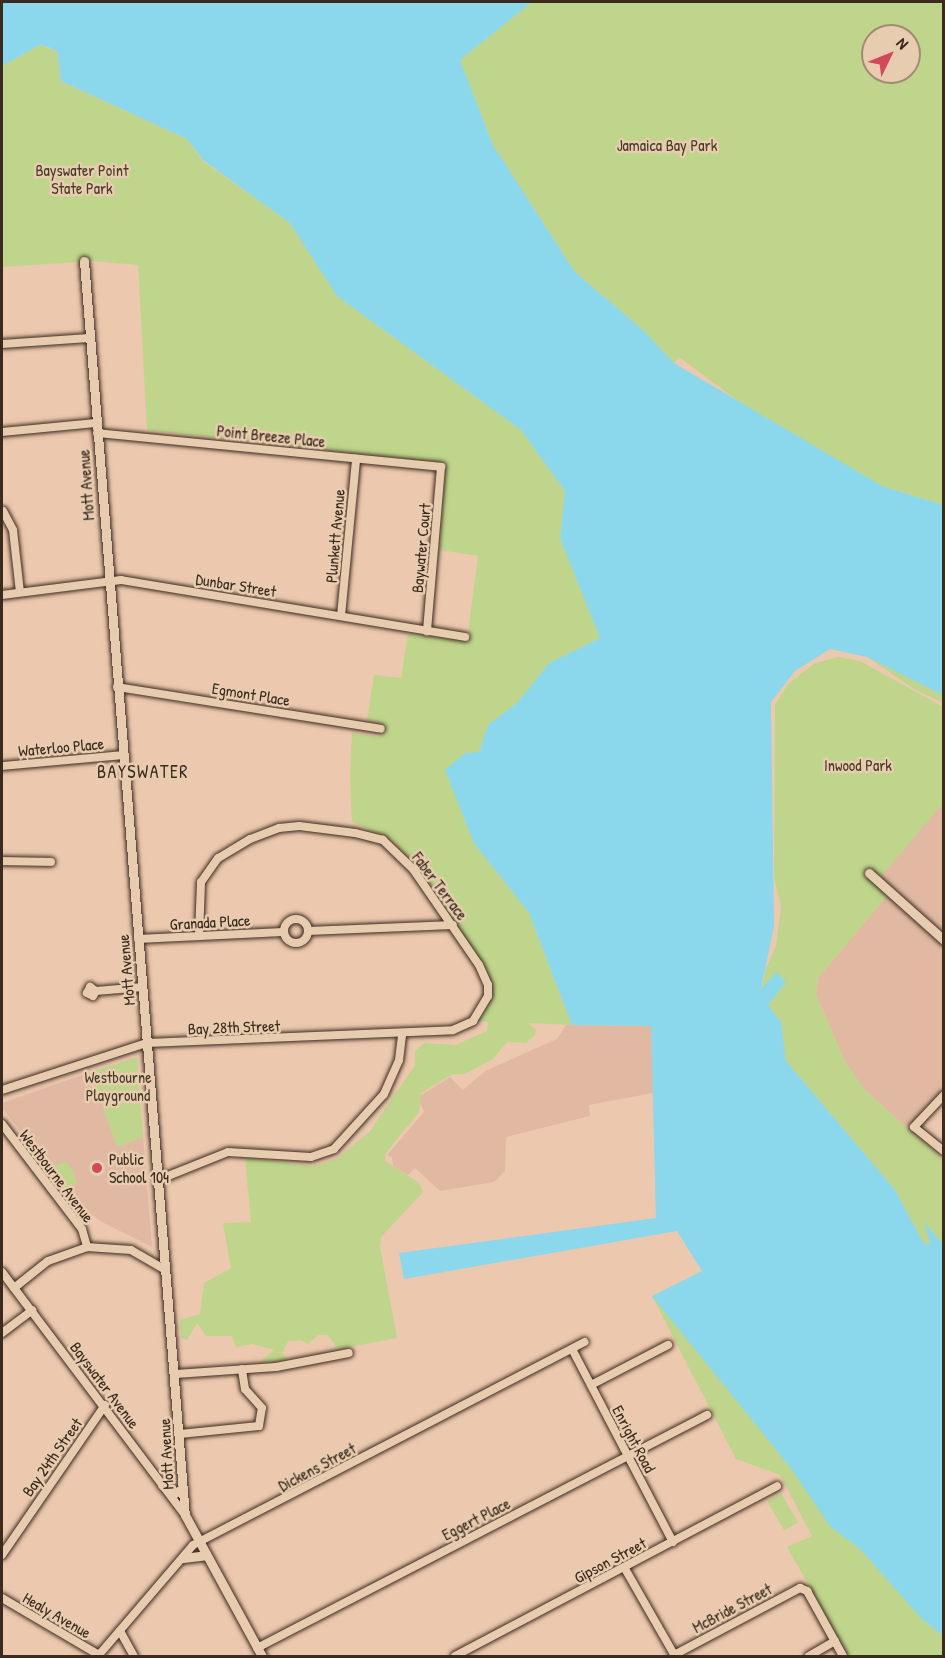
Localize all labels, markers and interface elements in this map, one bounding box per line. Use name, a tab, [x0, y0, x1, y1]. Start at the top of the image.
north arrow	[861, 24, 921, 84]
text: N	[892, 32, 914, 54]
park label: Jamaica Bay Park	[617, 135, 717, 155]
park label: Bayswater Point State Park	[35, 160, 129, 198]
street label: Point Breeze Place	[216, 421, 326, 451]
street label: Mott Avenue	[74, 449, 98, 521]
street label: Plunkett Avenue	[321, 488, 349, 584]
street label: Baywater Court	[408, 502, 434, 594]
street label: Dunbar Street	[194, 569, 278, 601]
street label: Egmont Place	[211, 678, 291, 710]
street label: Waterloo Place	[17, 734, 105, 760]
park label: Inwood Park	[824, 755, 892, 775]
district label: BAYSWATER	[97, 761, 189, 783]
street label: Faber Terrace	[408, 848, 472, 924]
street label: Granada Place	[169, 910, 251, 934]
street label: Mott Avenue	[113, 934, 139, 1006]
street label: Bay 28th Street	[187, 1016, 281, 1038]
park label: Westbourne Playground	[84, 1067, 152, 1105]
street label: Westbourne Avenue	[16, 1126, 98, 1226]
place label: Public School 104	[109, 1149, 169, 1187]
marker: Public School 104	[90, 1161, 104, 1175]
street label: Bayswater Avenue	[66, 1338, 144, 1432]
street label: Enright Road	[608, 1402, 660, 1476]
street label: Bay 24th Street	[18, 1414, 86, 1500]
street label: Mott Avenue	[155, 1418, 177, 1490]
street label: Dickens Street	[275, 1439, 359, 1495]
street label: Eggert Place	[439, 1494, 513, 1544]
street label: Gipson Street	[571, 1533, 649, 1587]
street label: McBride Street	[689, 1579, 775, 1637]
street label: Healy Avenue	[20, 1588, 94, 1642]

